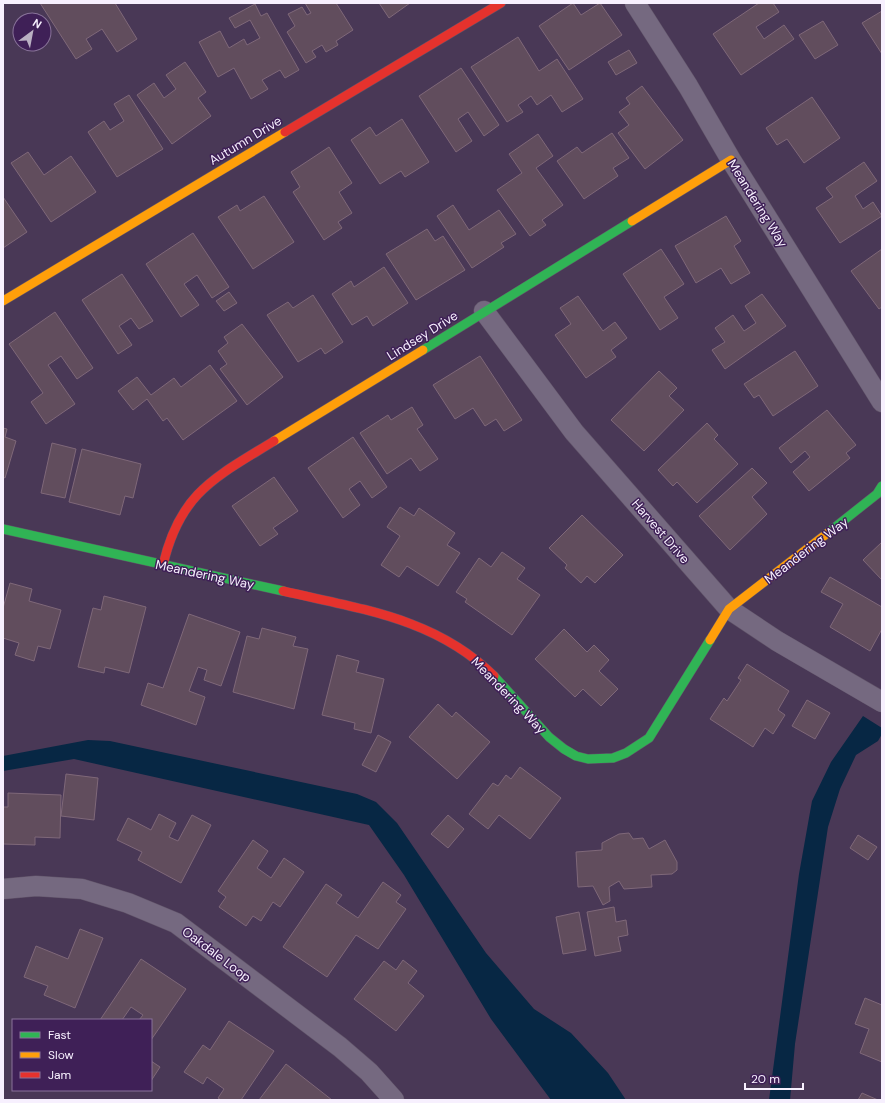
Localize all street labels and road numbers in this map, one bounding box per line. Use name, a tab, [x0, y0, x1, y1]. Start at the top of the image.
street label: Autumn Drive	[206, 112, 285, 169]
street label: Meandering Way	[724, 156, 791, 250]
street label: Lindsey Drive	[384, 307, 461, 364]
street label: Harvest Drive	[628, 495, 693, 567]
street label: Meandering Way	[761, 513, 852, 587]
street label: Meandering Way	[154, 556, 256, 593]
street label: Meandering Way	[468, 653, 550, 737]
street label: Oakdale Loop	[179, 923, 255, 986]

